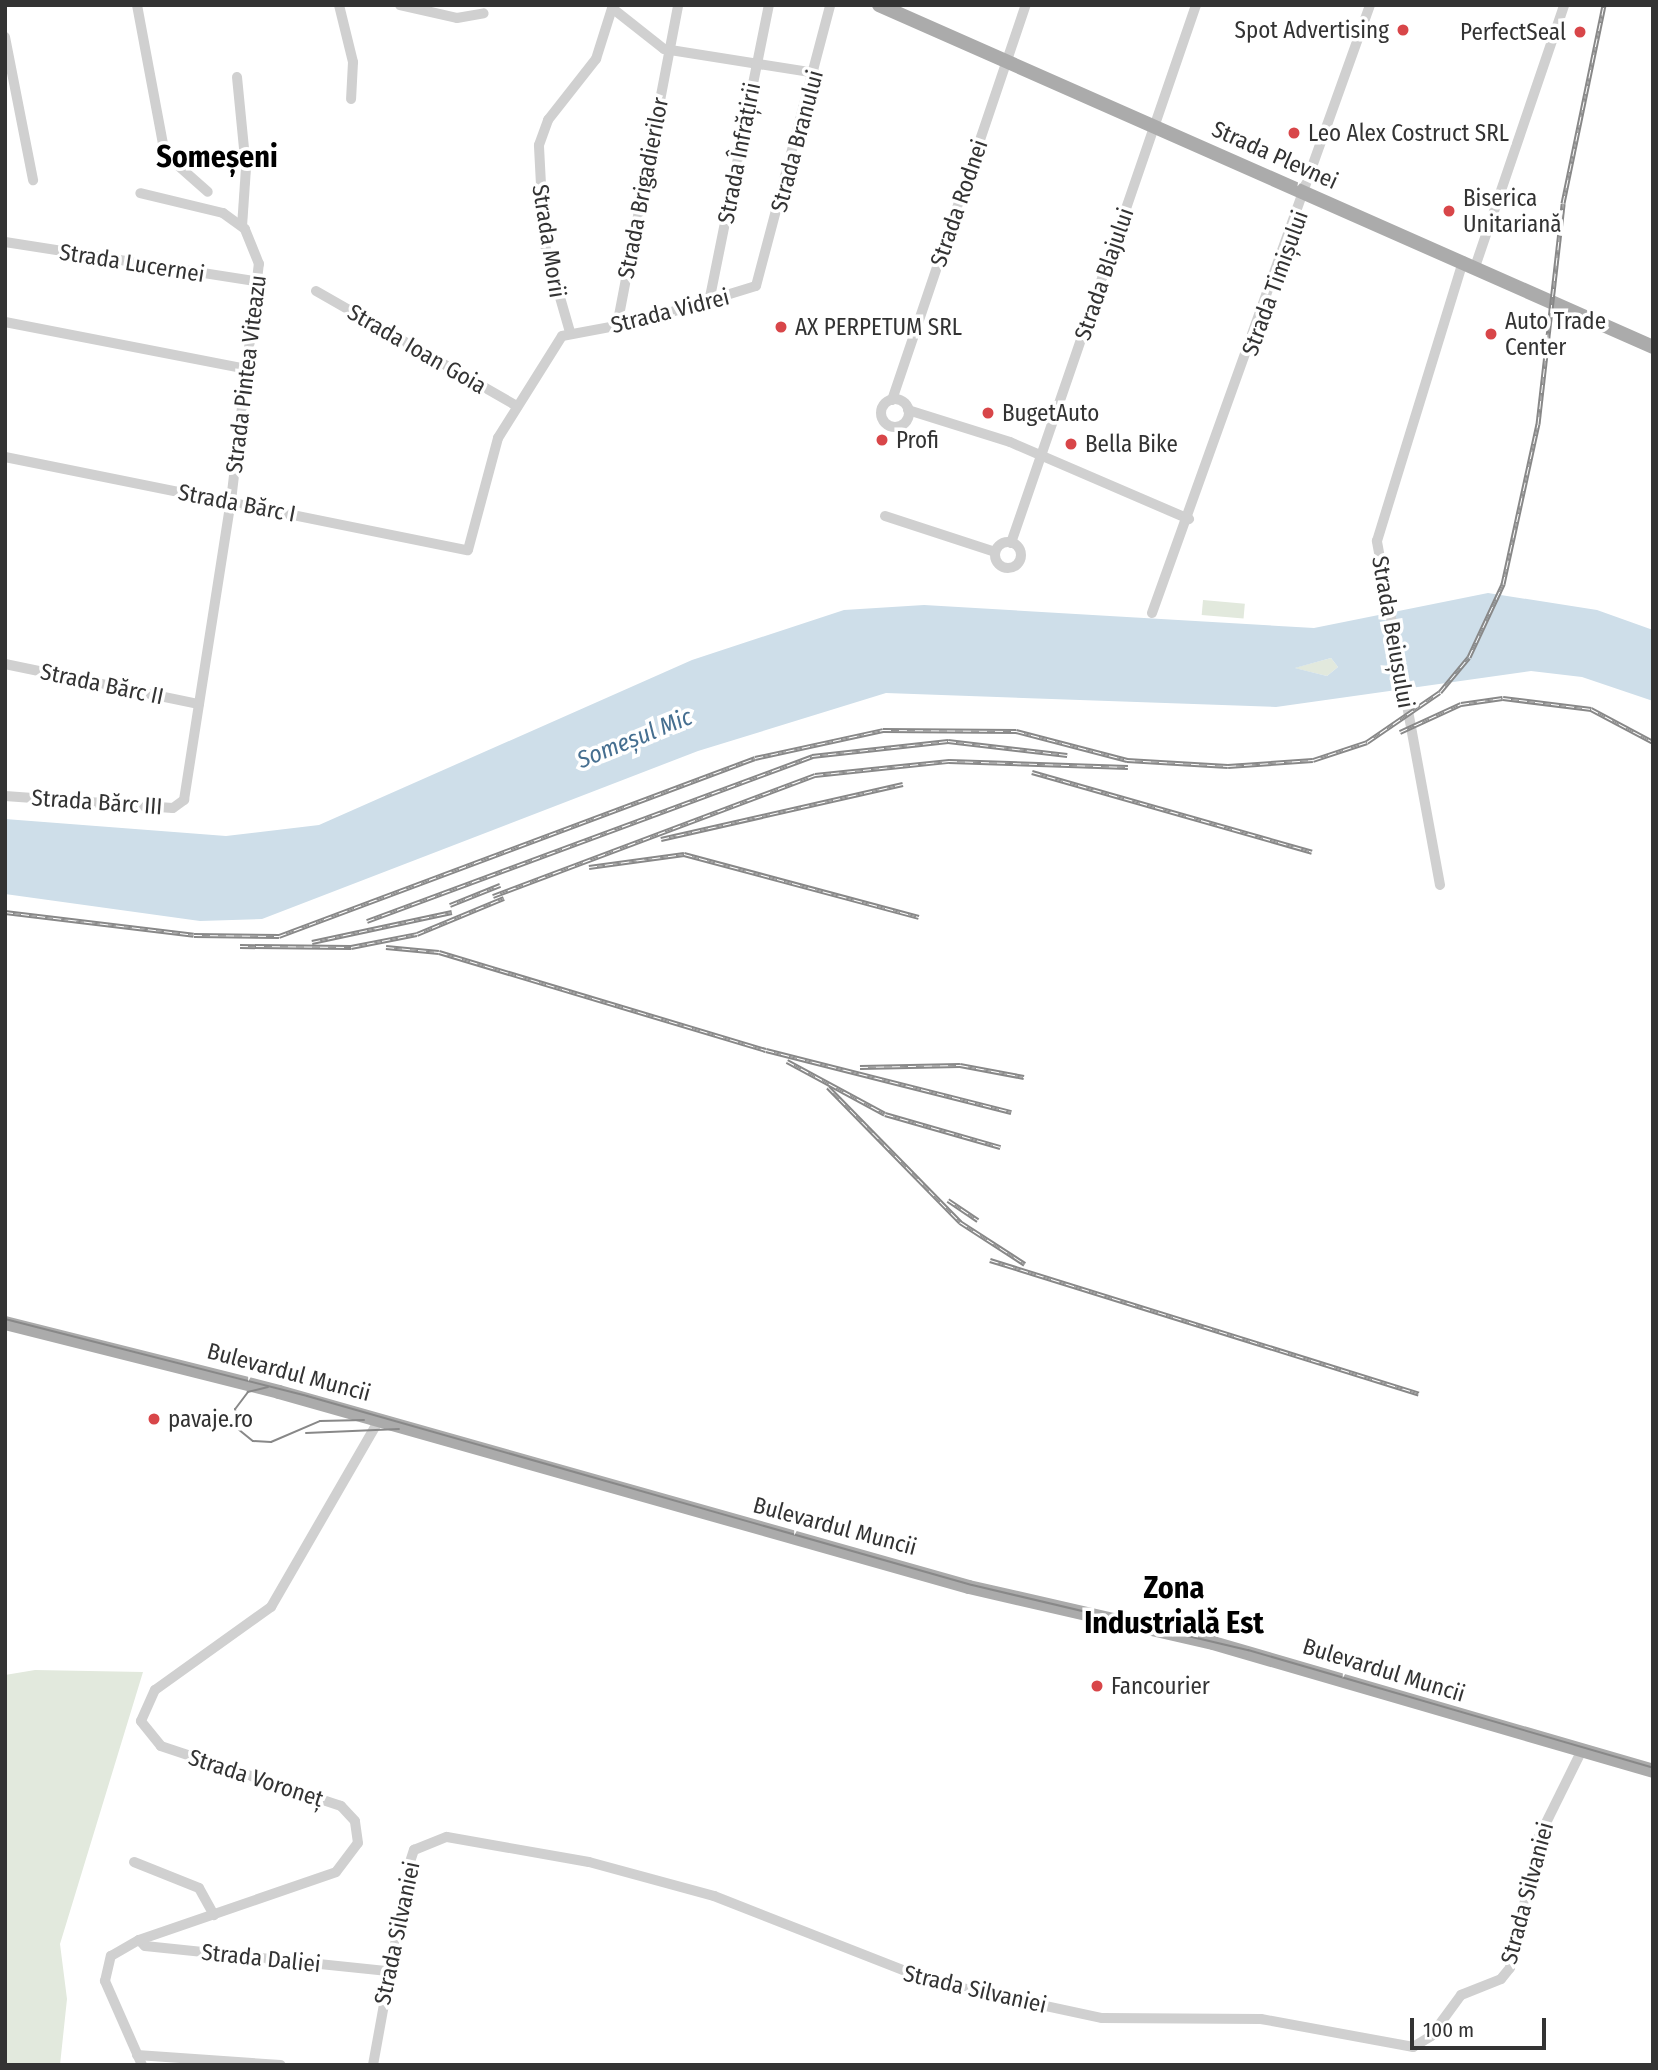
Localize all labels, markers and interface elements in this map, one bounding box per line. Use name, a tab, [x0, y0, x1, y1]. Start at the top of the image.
place label: Spot Advertising	[1235, 16, 1389, 44]
place label: PerfectSeal	[1460, 18, 1566, 46]
marker: Spot Advertising	[1395, 22, 1411, 38]
marker: PerfectSeal	[1572, 24, 1588, 40]
street label: Strada Branului	[765, 67, 829, 215]
street label: Strada Înfrățirii	[712, 80, 766, 226]
street label: Strada Brigadierilor	[612, 95, 674, 281]
street label: Strada Plevnei	[1208, 115, 1342, 195]
place label: Leo Alex Costruct SRL	[1308, 119, 1509, 147]
marker: Leo Alex Costruct SRL	[1286, 125, 1302, 141]
street label: Strada Rodnei	[924, 136, 994, 270]
district label: Someșeni	[156, 139, 278, 175]
street label: Strada Morii	[526, 182, 572, 300]
place label: Biserica Unitariană	[1463, 184, 1562, 238]
marker: Biserica Unitariană	[1441, 203, 1457, 219]
street label: Strada Blajului	[1069, 204, 1139, 344]
street label: Strada Timișului	[1236, 207, 1314, 359]
street label: Strada Lucernei	[58, 238, 206, 288]
street label: Strada Pintea Viteazu	[220, 273, 272, 475]
street label: Strada Vidrei	[608, 283, 732, 339]
street label: Strada Ioan Goia	[343, 298, 491, 400]
place label: Auto Trade Center	[1505, 307, 1606, 361]
place label: AX PERPETUM SRL	[795, 313, 962, 341]
marker: AX PERPETUM SRL	[773, 319, 789, 335]
marker: Auto Trade Center	[1483, 326, 1499, 342]
place label: BugetAuto	[1002, 399, 1099, 427]
marker: BugetAuto	[980, 405, 996, 421]
place label: Profi	[896, 426, 939, 454]
place label: Bella Bike	[1085, 430, 1178, 458]
marker: Profi	[874, 432, 890, 448]
marker: Bella Bike	[1063, 436, 1079, 452]
street label: Strada Bărc I	[176, 478, 298, 528]
street label: Strada Beiușului	[1366, 554, 1420, 710]
street label: Strada Bărc II	[38, 658, 166, 710]
water label: Someșul Mic	[573, 703, 697, 775]
street label: Strada Bărc III	[31, 784, 163, 820]
street label: Bulevardul Muncii	[204, 1337, 374, 1407]
place label: pavaje.ro	[168, 1405, 253, 1433]
marker: pavaje.ro	[146, 1411, 162, 1427]
street label: Bulevardul Muncii	[750, 1491, 920, 1561]
district label: Zona Industrială Est	[1084, 1570, 1264, 1640]
street label: Bulevardul Muncii	[1300, 1632, 1468, 1708]
place label: Fancourier	[1111, 1672, 1210, 1700]
marker: Fancourier	[1089, 1678, 1105, 1694]
street label: Strada Voroneț	[185, 1743, 327, 1813]
street label: Strada Silvaniei	[1495, 1819, 1559, 1967]
street label: Strada Silvaniei	[368, 1859, 426, 2007]
street label: Strada Daliei	[200, 1938, 322, 1978]
street label: Strada Silvaniei	[901, 1959, 1049, 2019]
scale bar	[1413, 2004, 1550, 2048]
text: 100 m	[1423, 2017, 1474, 2043]

